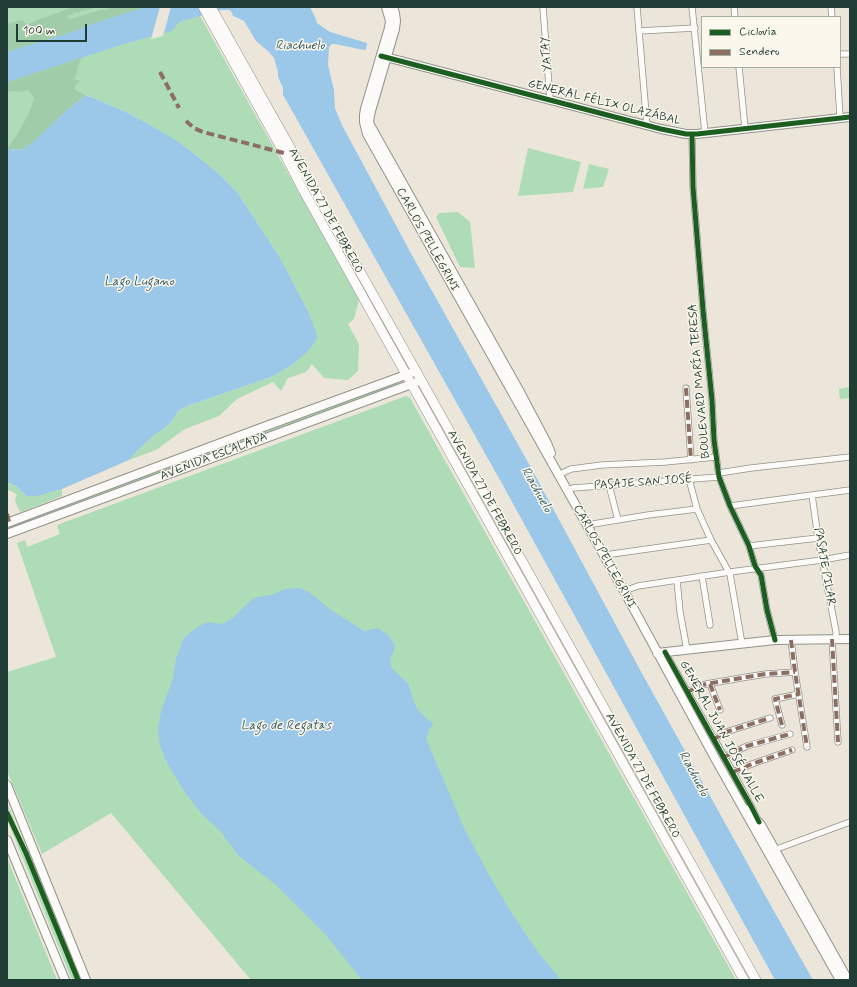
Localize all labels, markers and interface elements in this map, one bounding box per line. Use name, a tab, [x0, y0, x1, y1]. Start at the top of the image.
scale bar	[18, 16, 89, 42]
legend	[701, 16, 841, 68]
text: 100 m	[23, 23, 55, 39]
text: Ciclovía	[739, 24, 777, 40]
street label: YATAY	[538, 36, 556, 72]
water label: Riachuelo	[275, 38, 325, 54]
text: Sendero	[739, 44, 780, 60]
street label: GENERAL FÉLIX OLAZÁBAL	[526, 77, 682, 129]
street label: AVENIDA 27 DE FEBRERO	[285, 146, 365, 276]
street label: CARLOS PELLEGRINI	[392, 186, 462, 294]
water label: Lago Lugano	[104, 274, 174, 290]
street label: BOULEVARD MARÍA TERESA	[686, 303, 714, 459]
street label: AVENIDA 27 DE FEBRERO	[444, 428, 524, 558]
street label: AVENIDA ESCALADA	[158, 430, 270, 484]
water label: Riachuelo	[517, 465, 555, 515]
street label: PASAJE SAN JOSÉ	[593, 472, 693, 494]
street label: CARLOS PELLEGRINI	[569, 503, 639, 611]
street label: PASAJE PILAR	[810, 526, 838, 608]
street label: GENERAL JUAN JOSÉ VALLE	[676, 658, 766, 806]
street label: AVENIDA 27 DE FEBRERO	[602, 711, 682, 841]
water label: Lago de Regatas	[241, 718, 331, 734]
water label: Riachuelo	[674, 748, 712, 800]

